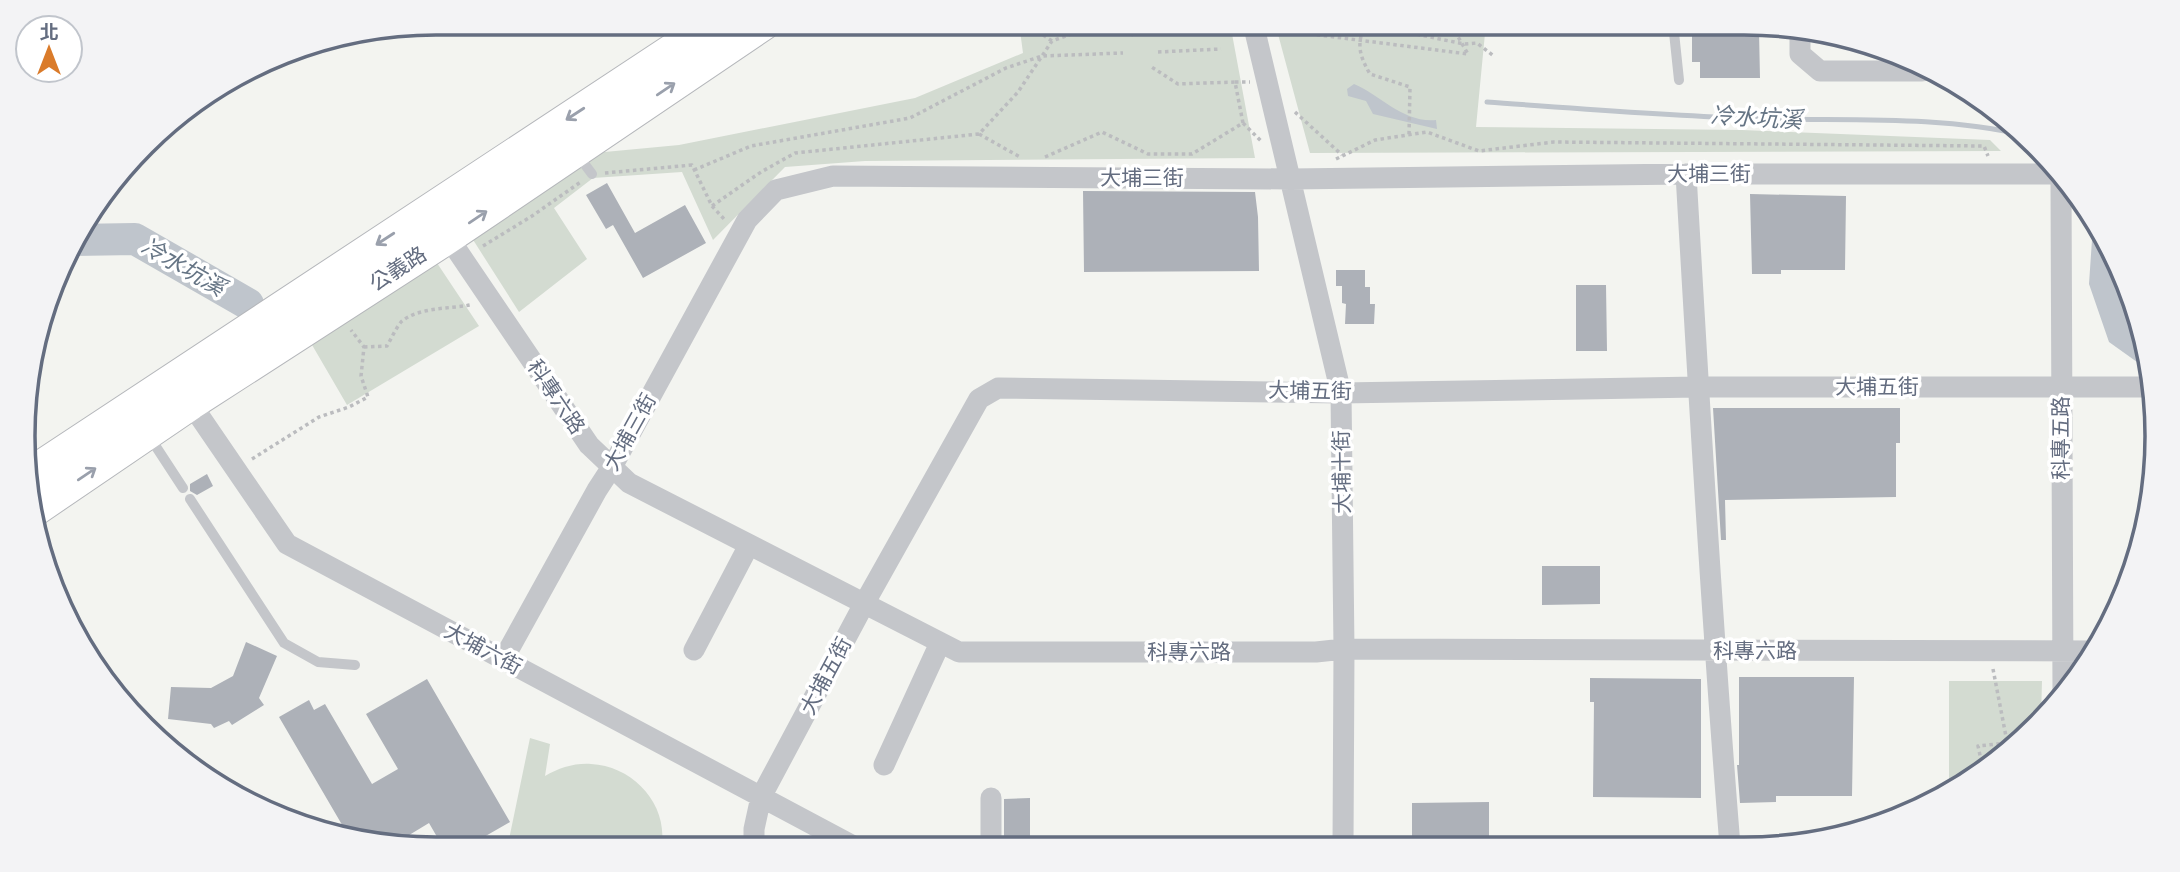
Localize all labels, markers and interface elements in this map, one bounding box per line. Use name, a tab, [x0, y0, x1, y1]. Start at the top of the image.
north arrow	[14, 14, 84, 84]
text: 北	[39, 20, 59, 47]
one-way arrow	[656, 82, 675, 96]
water label: 冷水坑溪	[1709, 99, 1806, 137]
one-way arrow	[566, 107, 585, 121]
street label: 大埔三街	[1667, 159, 1751, 189]
street label: 大埔三街	[1100, 163, 1184, 193]
one-way arrow	[468, 210, 487, 224]
water label: 冷水坑溪	[135, 230, 234, 306]
one-way arrow	[376, 232, 395, 247]
street label: 公義路	[363, 239, 433, 299]
street label: 科專六路	[520, 354, 592, 440]
street label: 大埔五街	[1835, 372, 1919, 402]
street label: 大埔五街	[1268, 375, 1352, 407]
street label: 大埔三街	[597, 388, 663, 476]
street label: 科專五路	[2046, 396, 2076, 480]
street label: 大埔十街	[1326, 430, 1358, 514]
one-way arrow	[77, 467, 96, 481]
street label: 大埔六街	[439, 616, 527, 682]
street label: 大埔五街	[793, 632, 859, 720]
street label: 科專六路	[1713, 636, 1797, 666]
street label: 科專六路	[1147, 637, 1231, 667]

